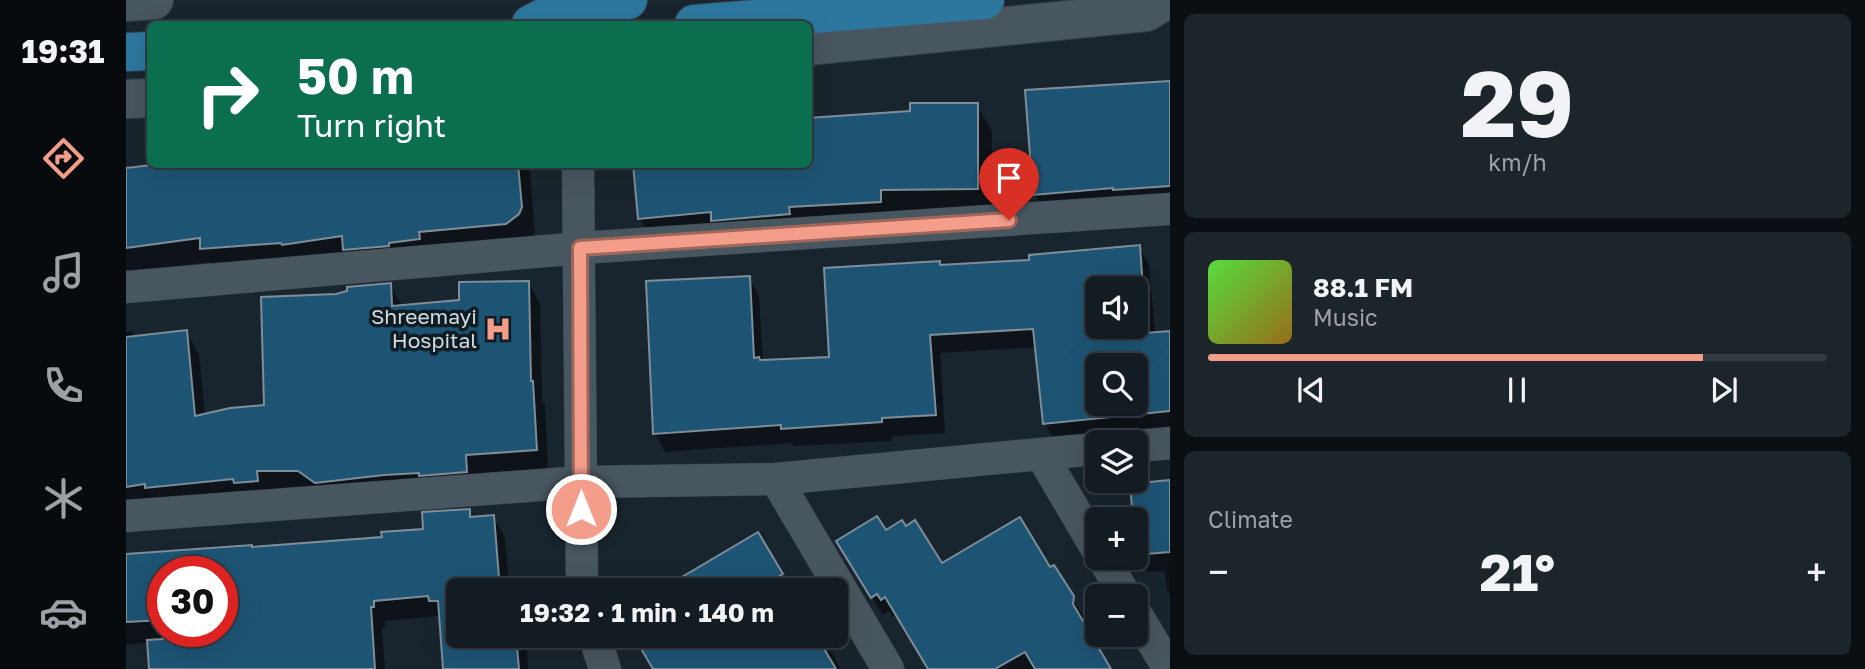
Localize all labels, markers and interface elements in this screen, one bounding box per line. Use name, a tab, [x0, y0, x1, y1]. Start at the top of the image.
text: 19:31	[21, 32, 105, 70]
text: 50 m	[297, 46, 414, 105]
text: 29	[1461, 48, 1574, 157]
icon: right	[182, 49, 273, 140]
text: Turn right	[297, 106, 446, 144]
icon: directions	[39, 134, 88, 183]
pin	[979, 148, 1039, 220]
text: km/h	[1488, 148, 1547, 176]
icon: arrive	[990, 159, 1028, 197]
icon: music	[39, 248, 88, 297]
text: 88.1 FM	[1313, 272, 1413, 303]
map controls	[1085, 276, 1148, 647]
button: sound	[1085, 276, 1148, 339]
place label: Shreemayi Hospital	[371, 303, 477, 353]
text: Music	[1313, 303, 1378, 331]
hospital icon: Shreemayi Hospital	[483, 314, 513, 344]
button: search	[1085, 353, 1148, 416]
icon: phone	[39, 361, 88, 410]
icon: previous	[1292, 371, 1330, 409]
icon: pause	[1498, 371, 1536, 409]
icon: next	[1705, 371, 1743, 409]
button: layers	[1085, 430, 1148, 493]
position arrow	[544, 472, 618, 546]
icon: climate	[39, 474, 88, 523]
text: Climate	[1208, 505, 1293, 533]
button: +	[1085, 507, 1148, 570]
text: 21°	[1480, 540, 1555, 602]
text: −	[1208, 549, 1229, 594]
text: +	[1806, 549, 1827, 594]
speed limit sign: 30	[147, 556, 238, 647]
button: −	[1085, 584, 1148, 647]
icon: car	[39, 588, 88, 637]
text: 19:32 · 1 min · 140 m	[520, 597, 774, 628]

